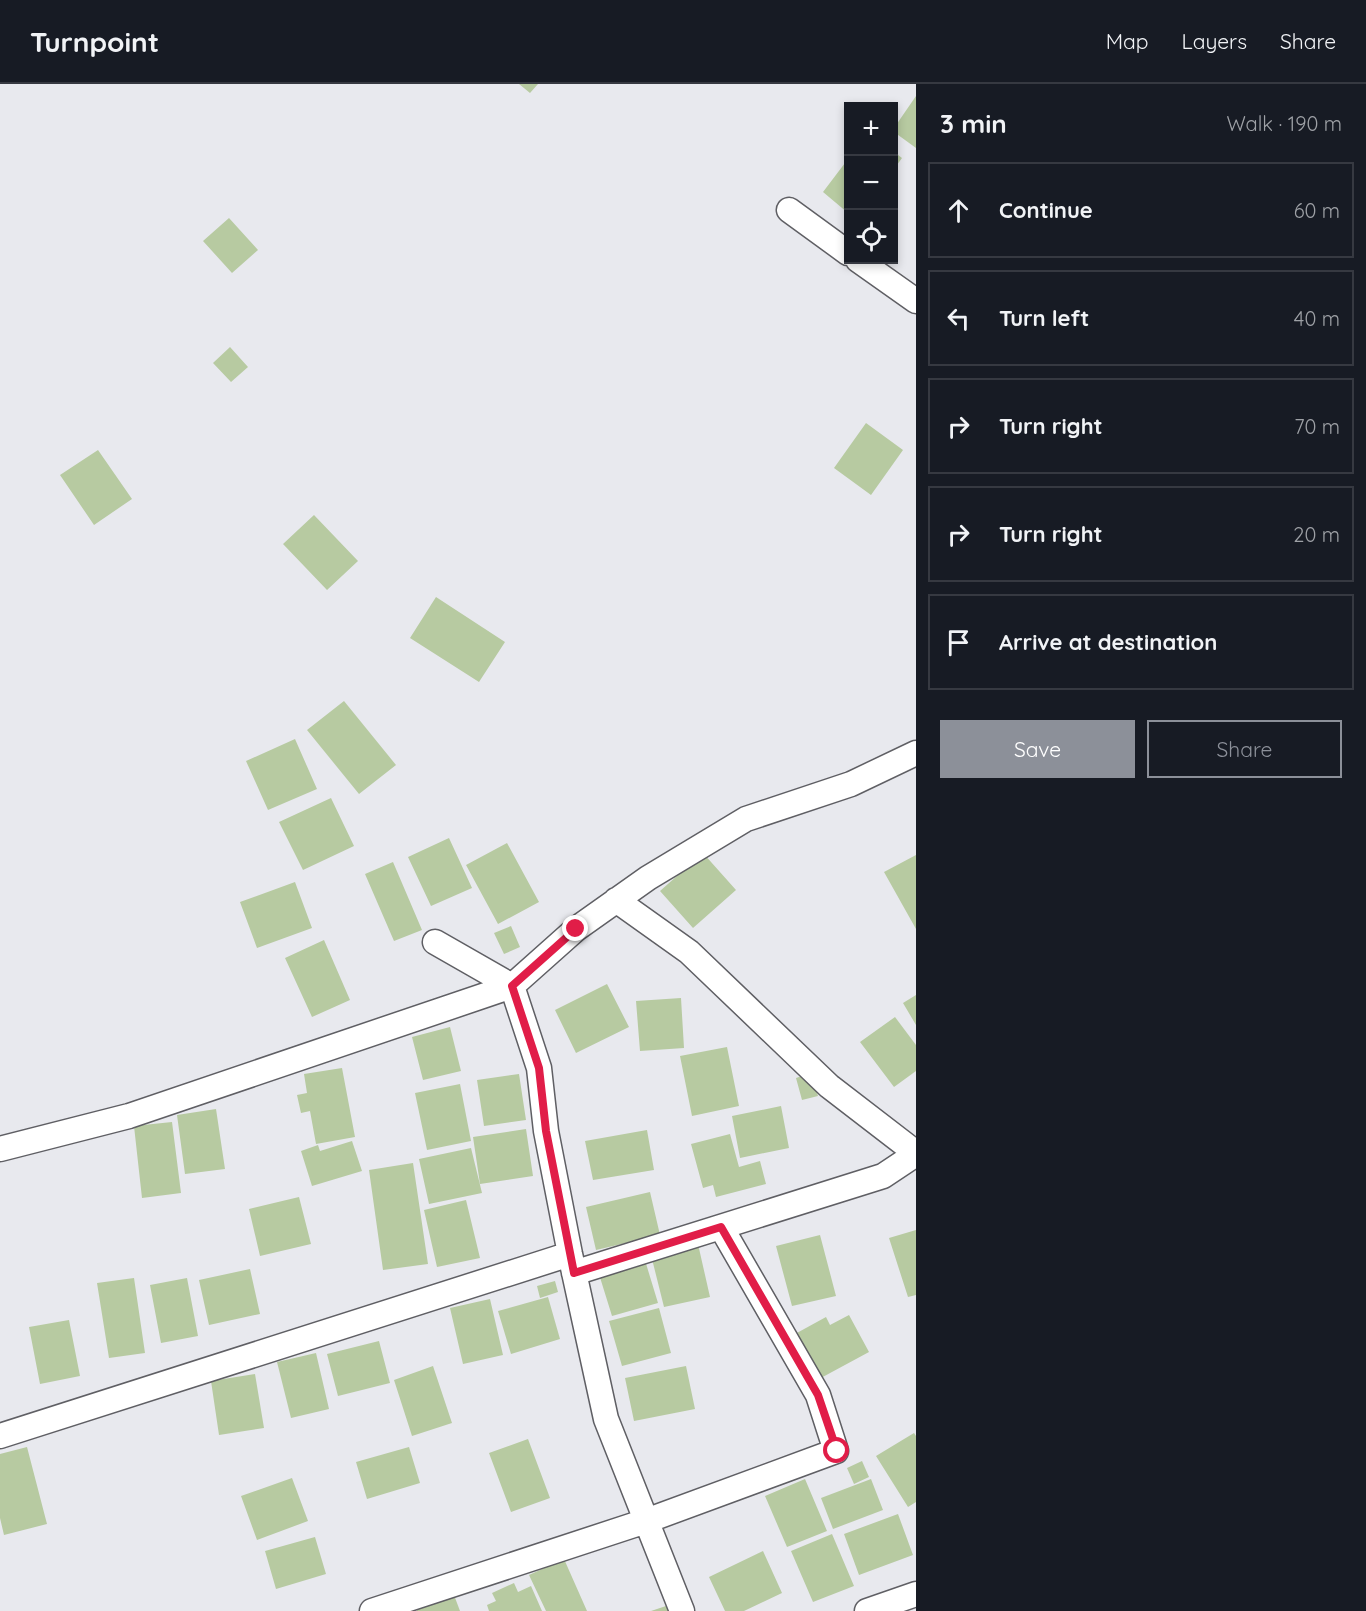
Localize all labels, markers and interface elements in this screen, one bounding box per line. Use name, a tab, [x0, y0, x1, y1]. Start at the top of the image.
text: Turnpoint	[30, 24, 159, 59]
text: Map	[1106, 28, 1149, 54]
text: Layers	[1182, 28, 1247, 54]
text: Share	[1280, 28, 1336, 54]
map controls	[844, 102, 898, 264]
button: +	[844, 102, 898, 156]
text: 3 min	[940, 107, 1007, 140]
text: Walk · 190 m	[1226, 111, 1342, 136]
button: −	[844, 156, 898, 210]
icon: ahead	[942, 194, 975, 227]
text: Continue	[999, 196, 1093, 224]
text: 60 m	[1294, 198, 1340, 223]
button: locate	[844, 210, 898, 264]
icon: left	[942, 302, 975, 335]
text: Turn left	[999, 304, 1089, 332]
text: 40 m	[1294, 306, 1340, 331]
icon: right	[942, 410, 975, 443]
text: Turn right	[999, 412, 1103, 440]
text: 70 m	[1294, 414, 1340, 439]
icon: right	[942, 518, 975, 551]
text: Turn right	[999, 520, 1103, 548]
text: 20 m	[1293, 522, 1340, 547]
icon: arrive	[942, 626, 975, 659]
text: Arrive at destination	[999, 628, 1217, 656]
button: Save	[940, 720, 1135, 778]
button: Share	[1147, 720, 1342, 778]
route end	[562, 915, 588, 941]
route start	[823, 1437, 849, 1463]

